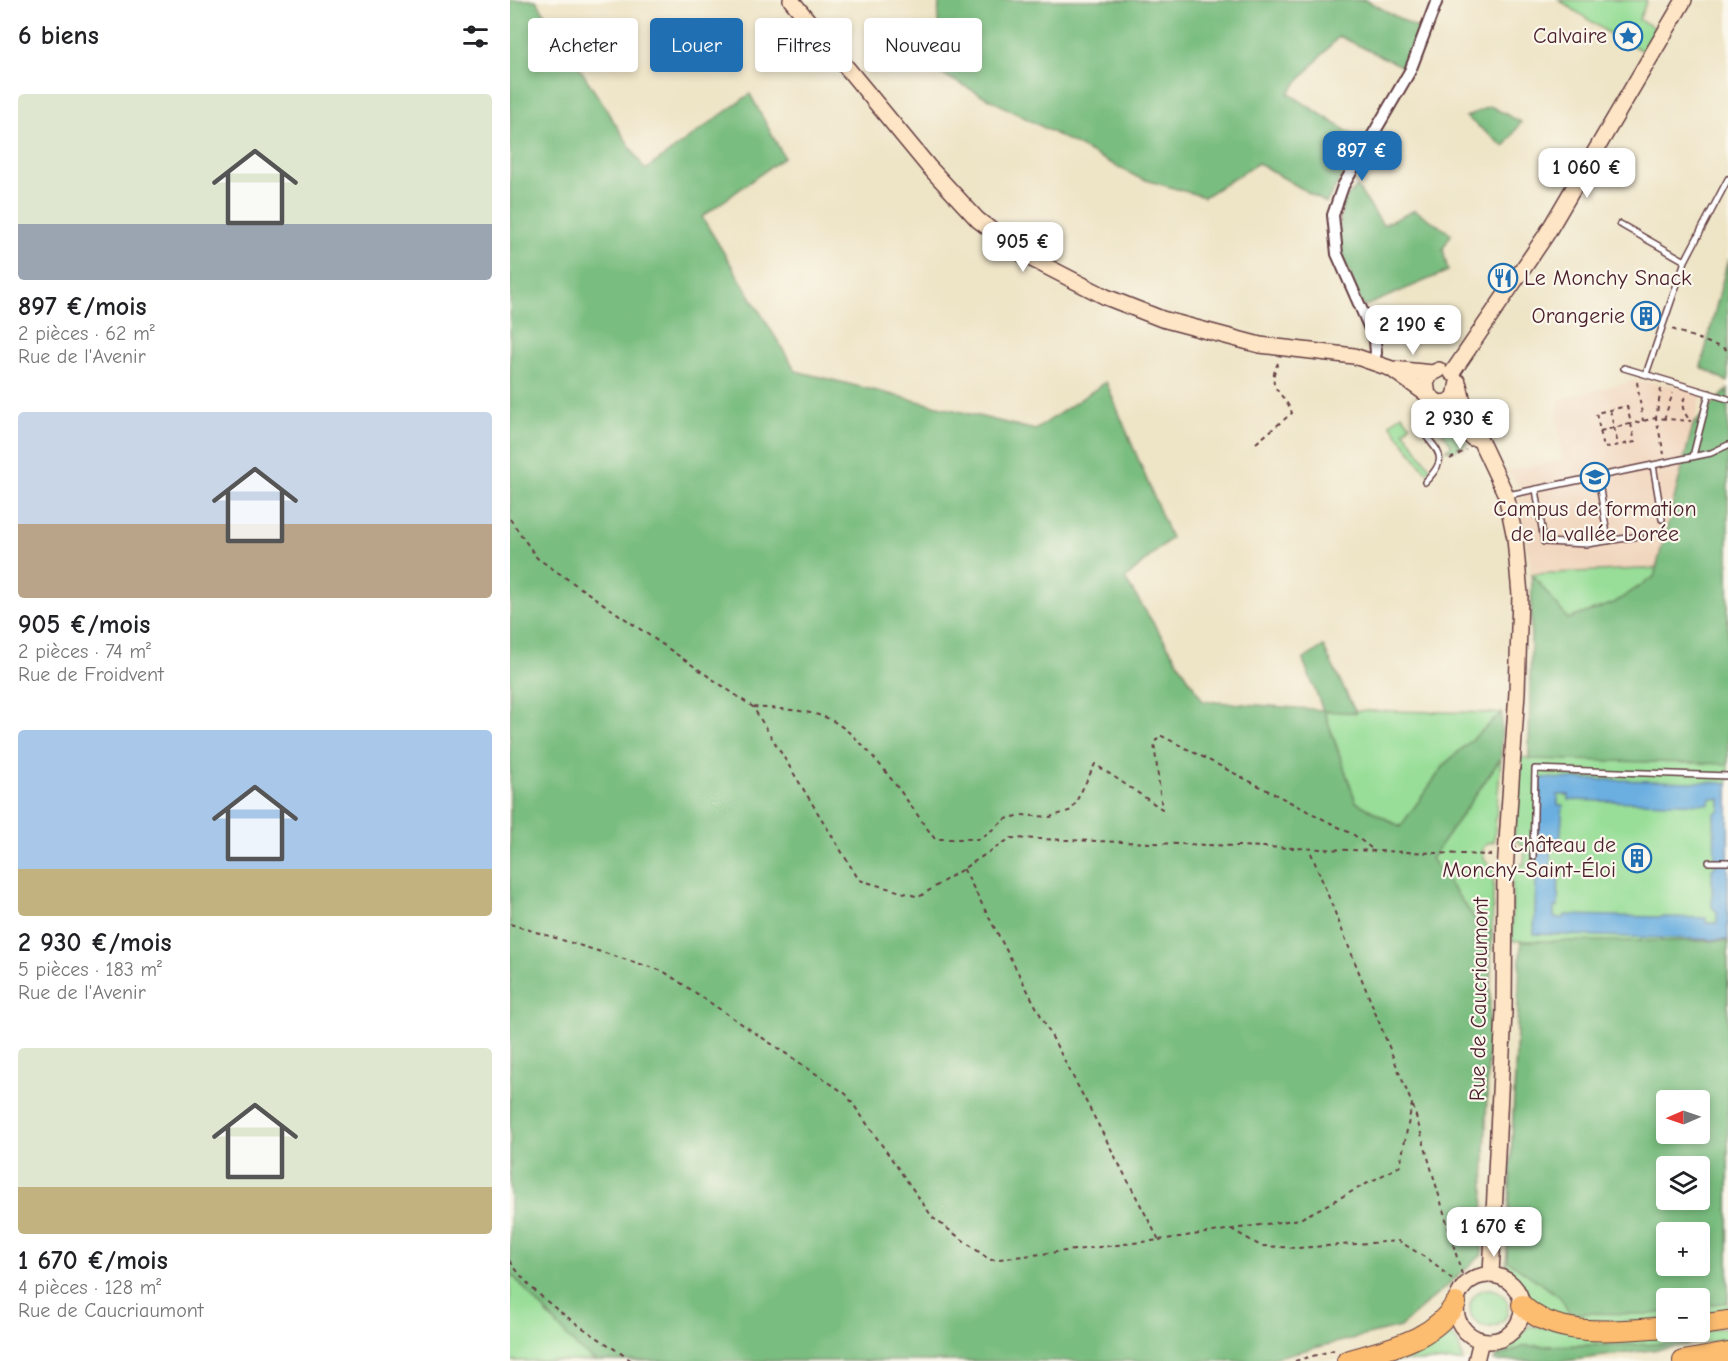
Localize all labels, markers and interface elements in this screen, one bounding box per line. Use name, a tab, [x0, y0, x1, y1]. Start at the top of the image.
chip: Acheter	[528, 18, 638, 72]
chip: Louer	[650, 18, 743, 72]
chip: Filtres	[755, 18, 852, 72]
chip: Nouveau	[864, 18, 982, 72]
icon: filters	[459, 20, 492, 53]
place icon: Calvaire	[1612, 20, 1644, 52]
text: 6 biens	[18, 21, 99, 51]
place label: Calvaire	[1533, 23, 1607, 49]
pin: 897 €	[1320, 131, 1404, 182]
icon: home	[201, 133, 309, 241]
text: 897 €	[1337, 139, 1387, 162]
pin: 1 060 €	[1532, 148, 1642, 199]
text: 1 060 €	[1552, 156, 1622, 179]
pin: 905 €	[981, 222, 1065, 273]
text: 905 €	[996, 230, 1050, 253]
restaurant icon: Le Monchy Snack	[1487, 262, 1519, 294]
place label: Le Monchy Snack	[1524, 265, 1692, 291]
text: 897 €/mois	[18, 292, 147, 322]
building icon: Orangerie	[1630, 300, 1662, 332]
place label: Orangerie	[1532, 303, 1625, 329]
pin: 2 190 €	[1358, 305, 1468, 356]
text: 2 190 €	[1379, 313, 1447, 336]
text: 2 pièces · 62 m²	[18, 322, 155, 345]
text: Rue de l'Avenir	[18, 345, 146, 368]
pin: 2 930 €	[1405, 399, 1515, 450]
text: 2 930 €	[1425, 407, 1495, 430]
icon: home	[201, 451, 309, 559]
school or university icon: Campus de formation de la vallée Dorée	[1579, 461, 1611, 493]
place label: Campus de formation de la vallée Dorée	[1493, 496, 1697, 547]
text: 905 €/mois	[18, 610, 150, 640]
text: 2 pièces · 74 m²	[18, 640, 151, 663]
text: Rue de Froidvent	[18, 663, 164, 686]
icon: home	[201, 769, 309, 877]
place label: Château de Monchy-Saint-Éloi	[1442, 832, 1616, 883]
building icon: Château de Monchy-Saint-Éloi	[1621, 842, 1653, 874]
street label: Rue de Caucriaumont	[1464, 896, 1494, 1101]
text: 2 930 €/mois	[18, 928, 172, 958]
text: 5 pièces · 183 m²	[18, 958, 162, 981]
text: Rue de l'Avenir	[18, 981, 146, 1004]
icon: home	[201, 1087, 309, 1195]
north arrow	[1656, 1090, 1710, 1144]
map controls	[1656, 1090, 1710, 1342]
button: layers	[1656, 1156, 1710, 1210]
pin: 1 670 €	[1439, 1207, 1549, 1258]
text: 1 670 €	[1461, 1215, 1527, 1238]
button: +	[1656, 1222, 1710, 1276]
text: 1 670 €/mois	[18, 1246, 168, 1276]
text: 4 pièces · 128 m²	[18, 1276, 161, 1299]
button: −	[1656, 1288, 1710, 1342]
text: Rue de Caucriaumont	[18, 1299, 204, 1322]

